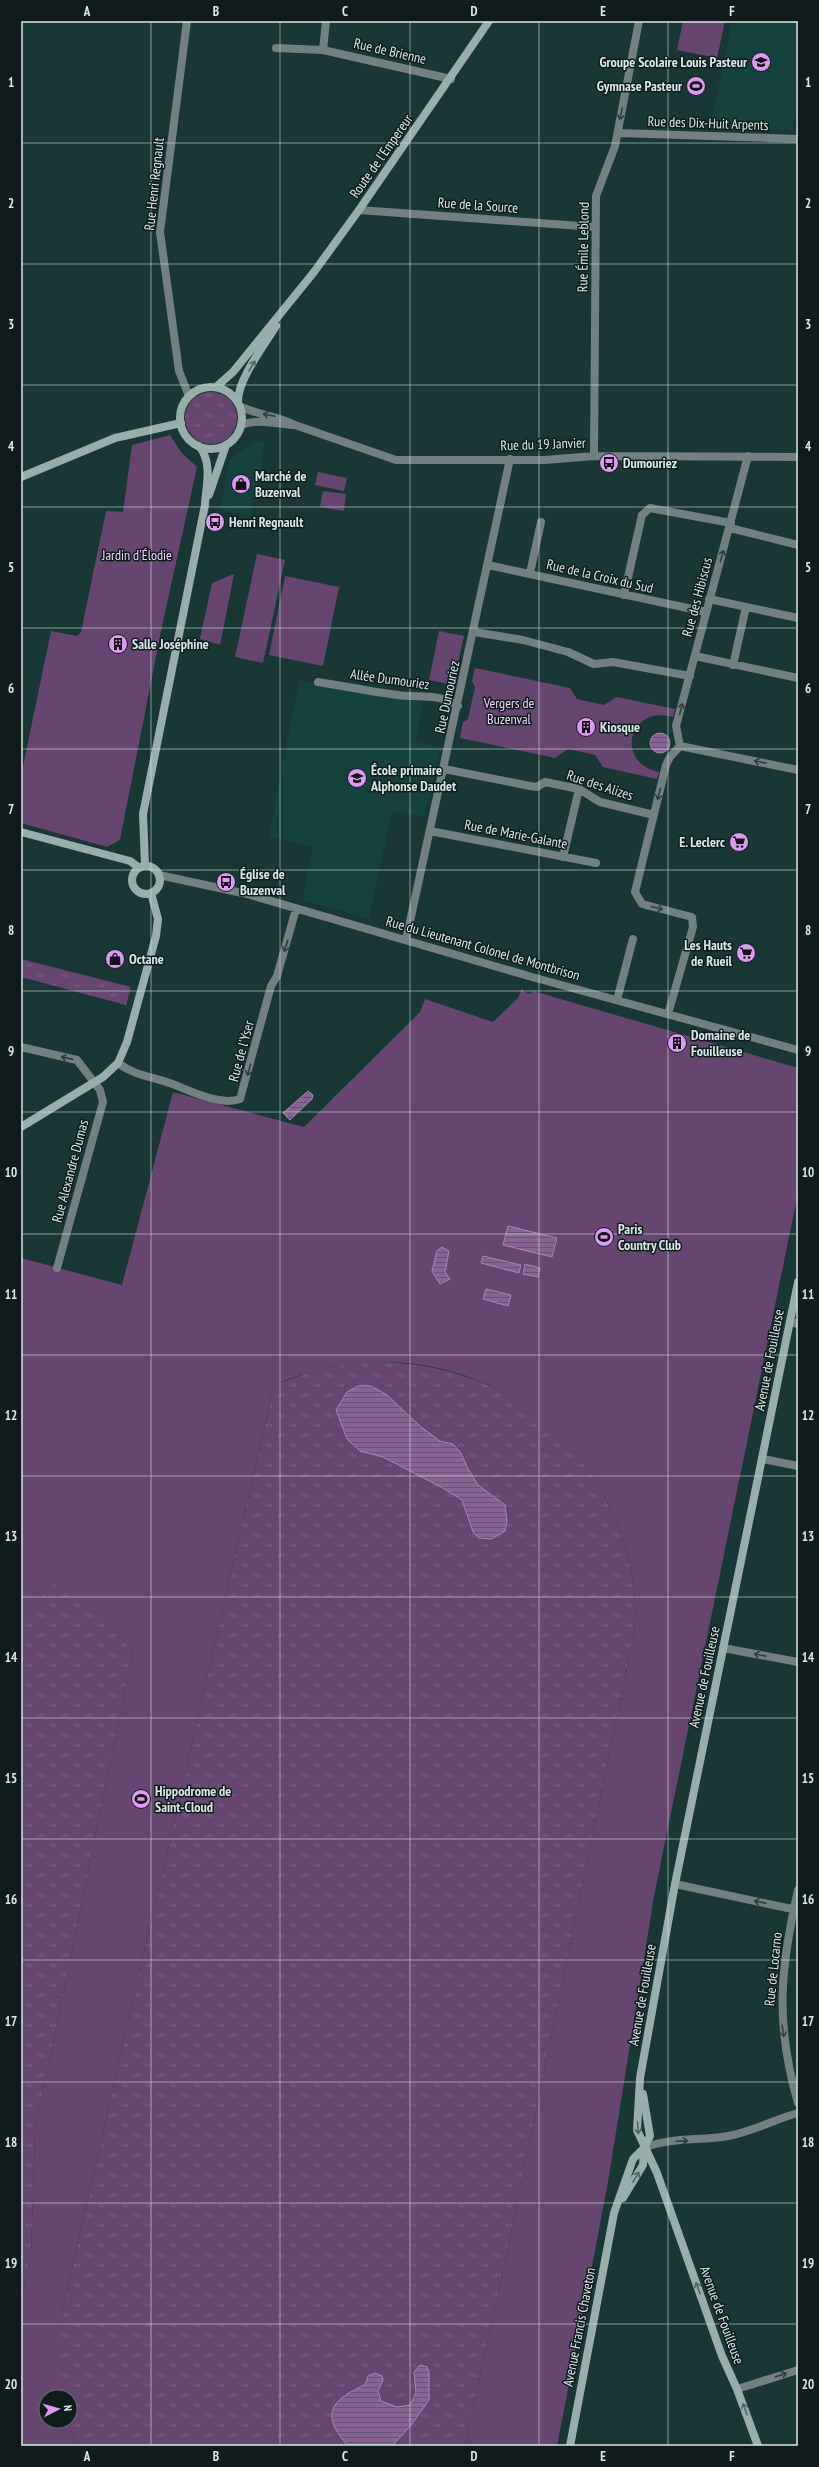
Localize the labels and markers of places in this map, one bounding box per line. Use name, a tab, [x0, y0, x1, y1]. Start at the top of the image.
school or university icon: Groupe Scolaire Louis Pasteur	[750, 51, 772, 73]
place label: Groupe Scolaire Louis Pasteur	[599, 53, 748, 71]
sports icon: Gymnase Pasteur	[685, 75, 707, 97]
place label: Gymnase Pasteur	[597, 77, 683, 95]
bus stop icon: Dumouriez	[598, 452, 620, 474]
place label: Dumouriez	[623, 454, 677, 472]
place label: Marché de Buzenval	[255, 467, 306, 501]
shop icon: Marché de Buzenval	[230, 473, 252, 495]
bus stop icon: Henri Regnault	[204, 511, 226, 533]
place label: Henri Regnault	[229, 513, 303, 531]
building icon: Salle Joséphine	[107, 633, 129, 655]
place label: Salle Joséphine	[132, 635, 209, 653]
building icon: Kiosque	[575, 716, 597, 738]
place label: Kiosque	[600, 718, 640, 736]
place label: École primaire Alphonse Daudet	[370, 761, 456, 795]
school or university icon: École primaire Alphonse Daudet	[346, 767, 368, 789]
supermarket icon: E. Leclerc	[728, 831, 750, 853]
place label: E. Leclerc	[679, 833, 725, 851]
place label: Église de Buzenval	[240, 865, 286, 899]
bus stop icon: Église de Buzenval	[215, 871, 237, 893]
place label: Les Hauts de Rueil	[684, 936, 733, 970]
supermarket icon: Les Hauts de Rueil	[735, 942, 757, 964]
shop icon: Octane	[104, 948, 126, 970]
place label: Octane	[129, 950, 164, 968]
place label: Domaine de Fouilleuse	[691, 1026, 750, 1060]
building icon: Domaine de Fouilleuse	[666, 1032, 688, 1054]
place label: Paris Country Club	[618, 1220, 681, 1254]
sports icon: Paris Country Club	[593, 1226, 615, 1248]
place label: Hippodrome de Saint-Cloud	[155, 1782, 231, 1816]
sports icon: Hippodrome de Saint-Cloud	[130, 1788, 152, 1810]

